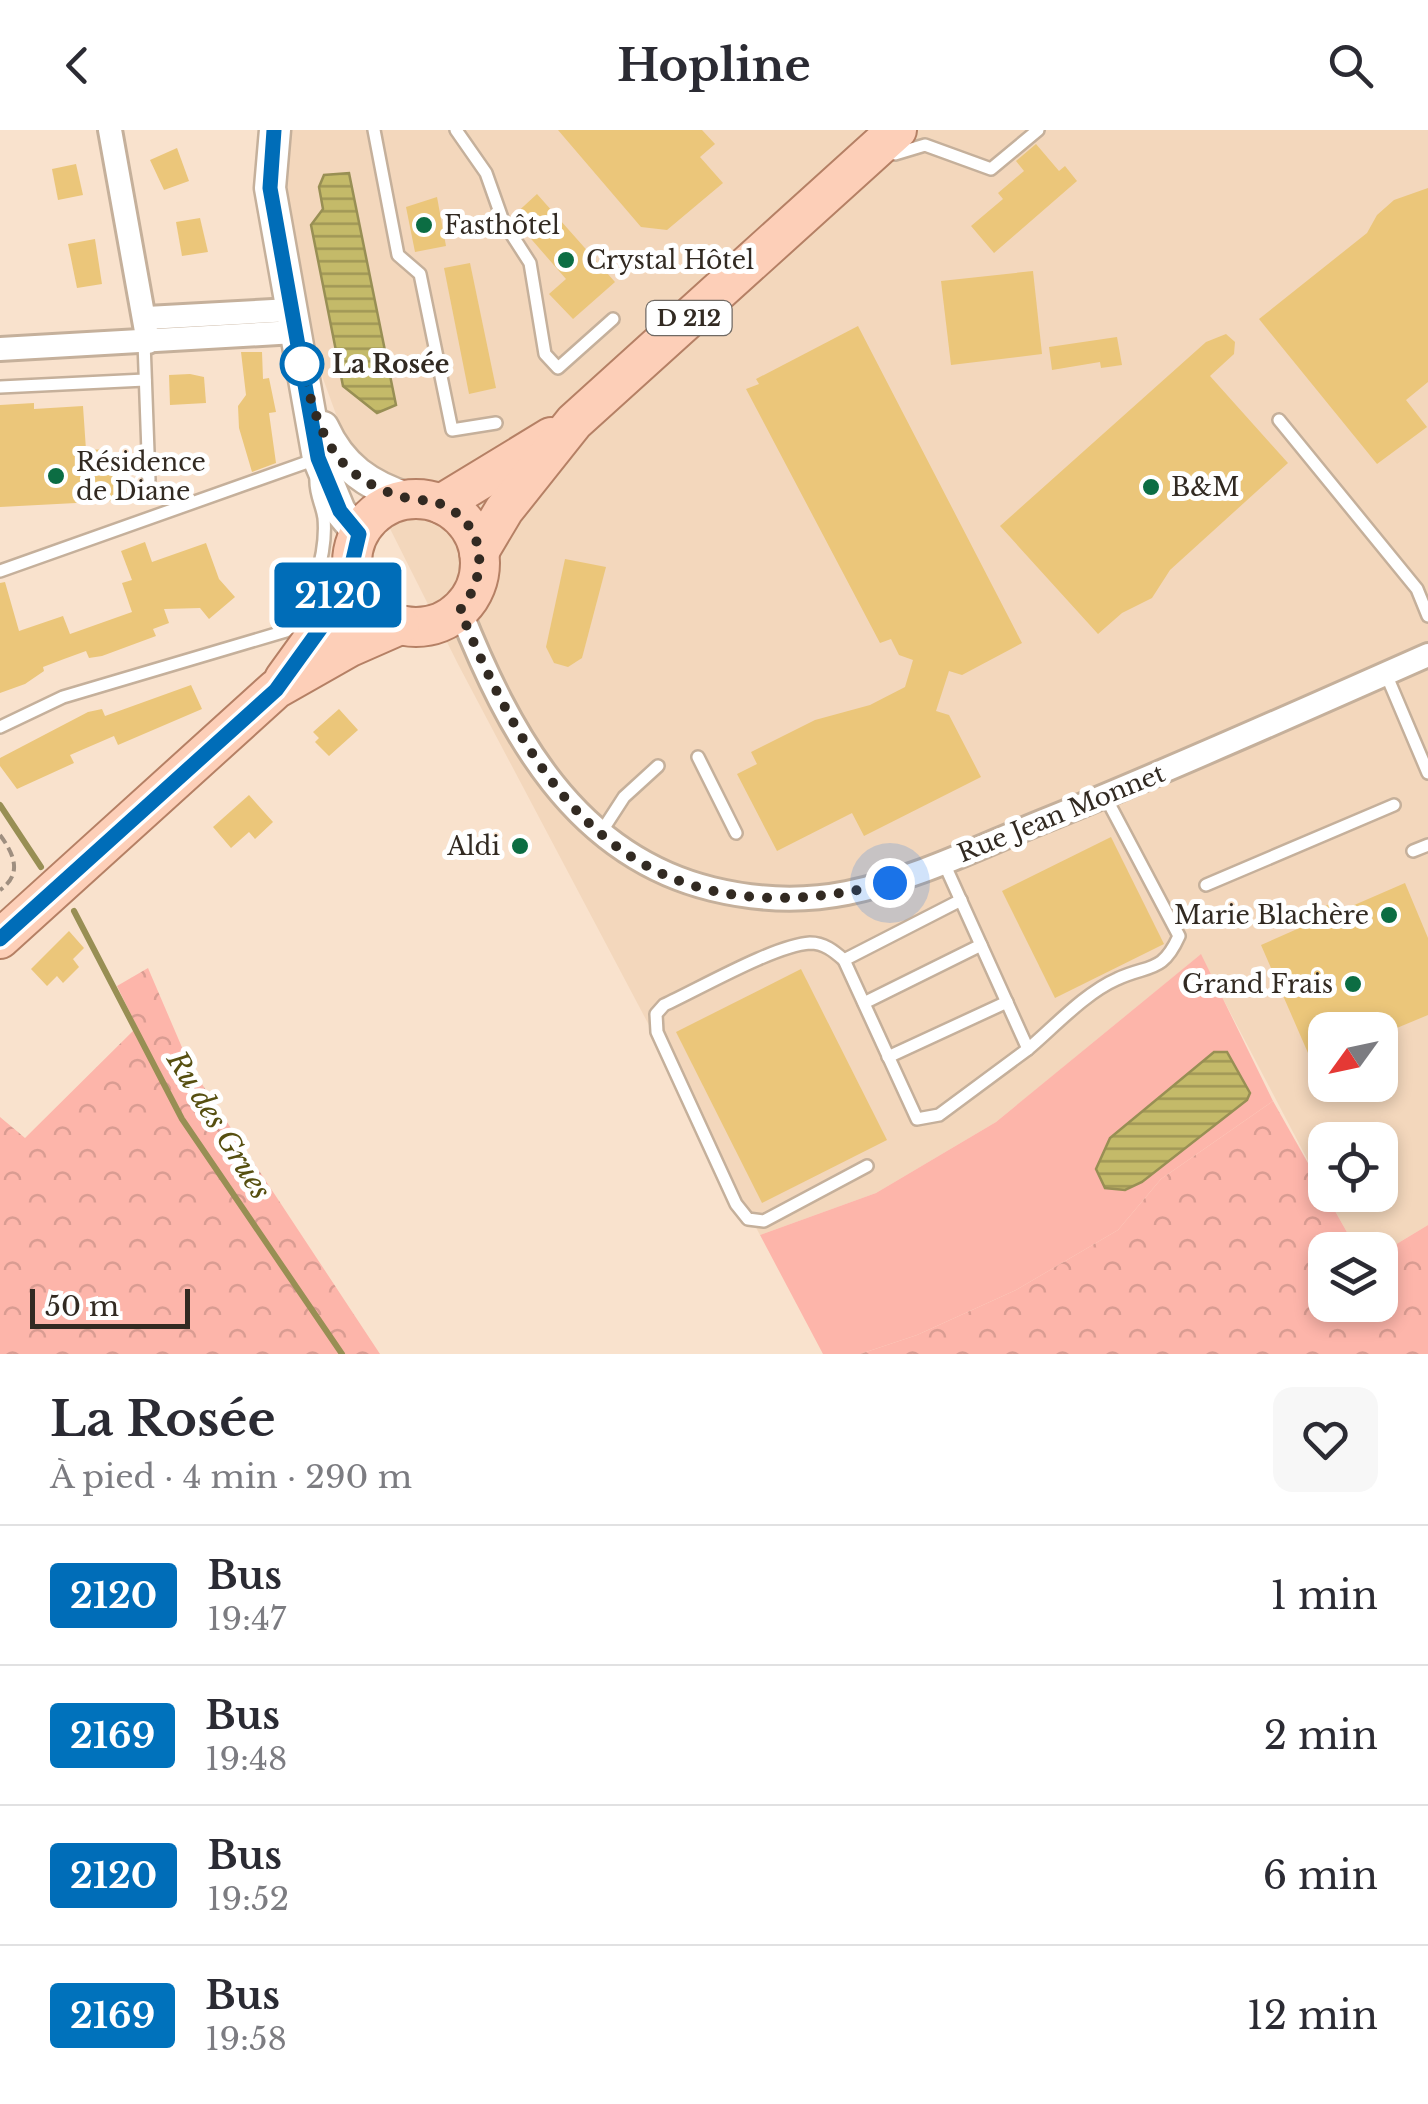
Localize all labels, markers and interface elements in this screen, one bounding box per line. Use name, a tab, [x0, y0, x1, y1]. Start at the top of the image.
text: Hopline	[617, 37, 811, 93]
icon: back	[50, 38, 105, 93]
icon: search	[1323, 38, 1378, 93]
place label: Fasthôtel	[444, 210, 560, 241]
marker: Fasthôtel	[413, 214, 435, 236]
place label: Crystal Hôtel	[586, 245, 754, 276]
marker: Crystal Hôtel	[555, 249, 577, 271]
road number: D 212	[646, 301, 732, 335]
marker: La Rosée	[281, 343, 323, 385]
place label: La Rosée	[332, 349, 449, 380]
place label: Résidence de Diane	[76, 447, 206, 507]
marker: Résidence de Diane	[45, 465, 67, 487]
place label: B&M	[1171, 472, 1239, 503]
marker: B&M	[1140, 476, 1162, 498]
line badge: 2120	[268, 562, 408, 628]
text: 2120	[294, 574, 382, 617]
street label: Rue Jean Monnet	[953, 758, 1170, 869]
place label: Aldi	[446, 831, 500, 862]
marker: Aldi	[509, 835, 531, 857]
your location	[865, 858, 915, 908]
place label: Marie Blachère	[1174, 900, 1369, 931]
marker: Marie Blachère	[1378, 904, 1400, 926]
place label: Grand Frais	[1182, 969, 1333, 1000]
marker: Grand Frais	[1342, 973, 1364, 995]
north arrow	[1308, 1012, 1398, 1102]
map controls	[1308, 1012, 1398, 1322]
water label: Ru des Grues	[159, 1044, 278, 1206]
button: locate	[1308, 1122, 1398, 1212]
button: layers	[1308, 1232, 1398, 1322]
scale bar	[30, 1284, 190, 1328]
text: 50 m	[45, 1289, 119, 1324]
button: heart	[1273, 1387, 1378, 1492]
text: La Rosée	[50, 1389, 275, 1449]
text: À pied · 4 min · 290 m	[50, 1457, 412, 1497]
text: Bus	[207, 1552, 282, 1599]
text: 1 min	[1270, 1572, 1378, 1619]
text: 2120	[70, 1574, 157, 1617]
text: 19:47	[207, 1599, 286, 1639]
text: Bus	[205, 1692, 280, 1739]
text: 2 min	[1264, 1712, 1378, 1759]
text: 2169	[70, 1714, 155, 1757]
text: 19:48	[205, 1739, 287, 1779]
text: Bus	[207, 1832, 282, 1879]
text: 6 min	[1263, 1852, 1378, 1899]
text: 2120	[70, 1854, 157, 1897]
text: 19:52	[207, 1879, 289, 1919]
text: Bus	[205, 1972, 280, 2019]
text: 12 min	[1247, 1992, 1378, 2039]
text: 2169	[70, 1994, 155, 2037]
text: 19:58	[205, 2019, 287, 2059]

